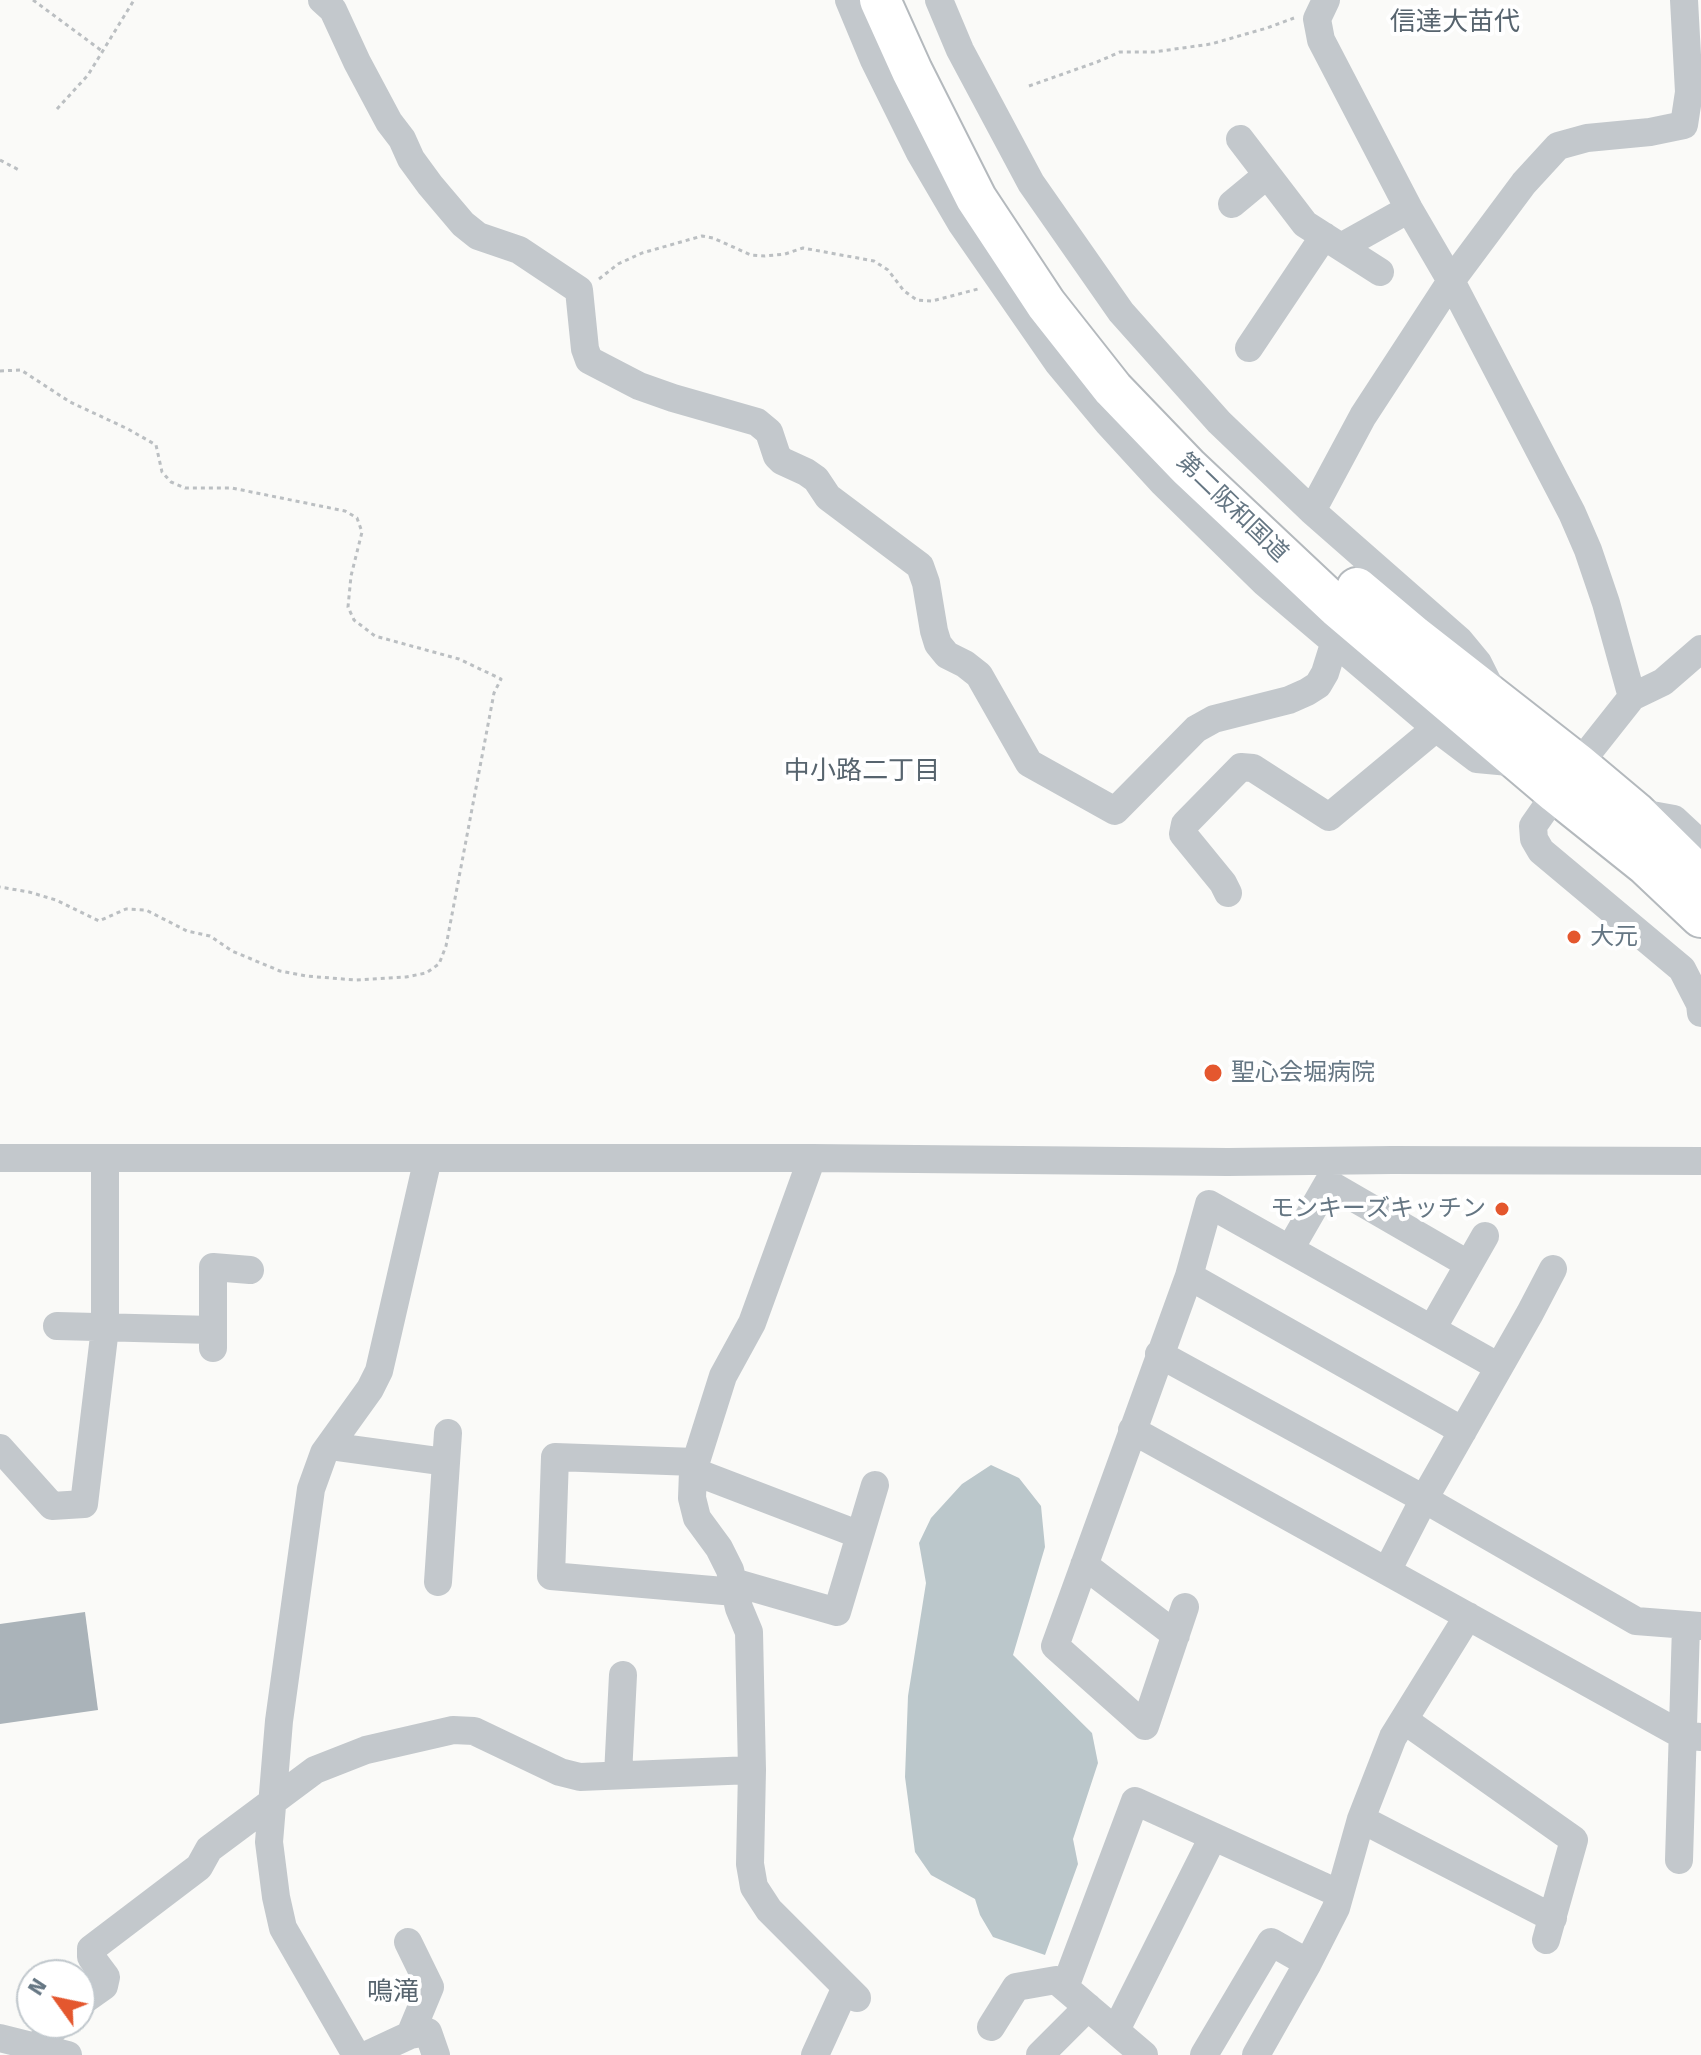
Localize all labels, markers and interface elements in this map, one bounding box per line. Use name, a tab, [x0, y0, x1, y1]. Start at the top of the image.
district label: 信達大苗代	[1390, 7, 1520, 39]
street label: 第二阪和国道	[1170, 448, 1294, 568]
district label: 中小路二丁目	[784, 756, 940, 788]
place label: 大元	[1590, 923, 1638, 951]
marker: 大元	[1565, 928, 1583, 946]
place label: 聖心会堀病院	[1231, 1059, 1375, 1087]
marker: 聖心会堀病院	[1202, 1062, 1224, 1084]
place label: モンキーズキッチン	[1270, 1195, 1486, 1223]
marker: モンキーズキッチン	[1493, 1200, 1511, 1218]
north arrow	[16, 1959, 96, 2039]
text: N	[22, 1973, 52, 2000]
district label: 鳴滝	[367, 1977, 419, 2009]

